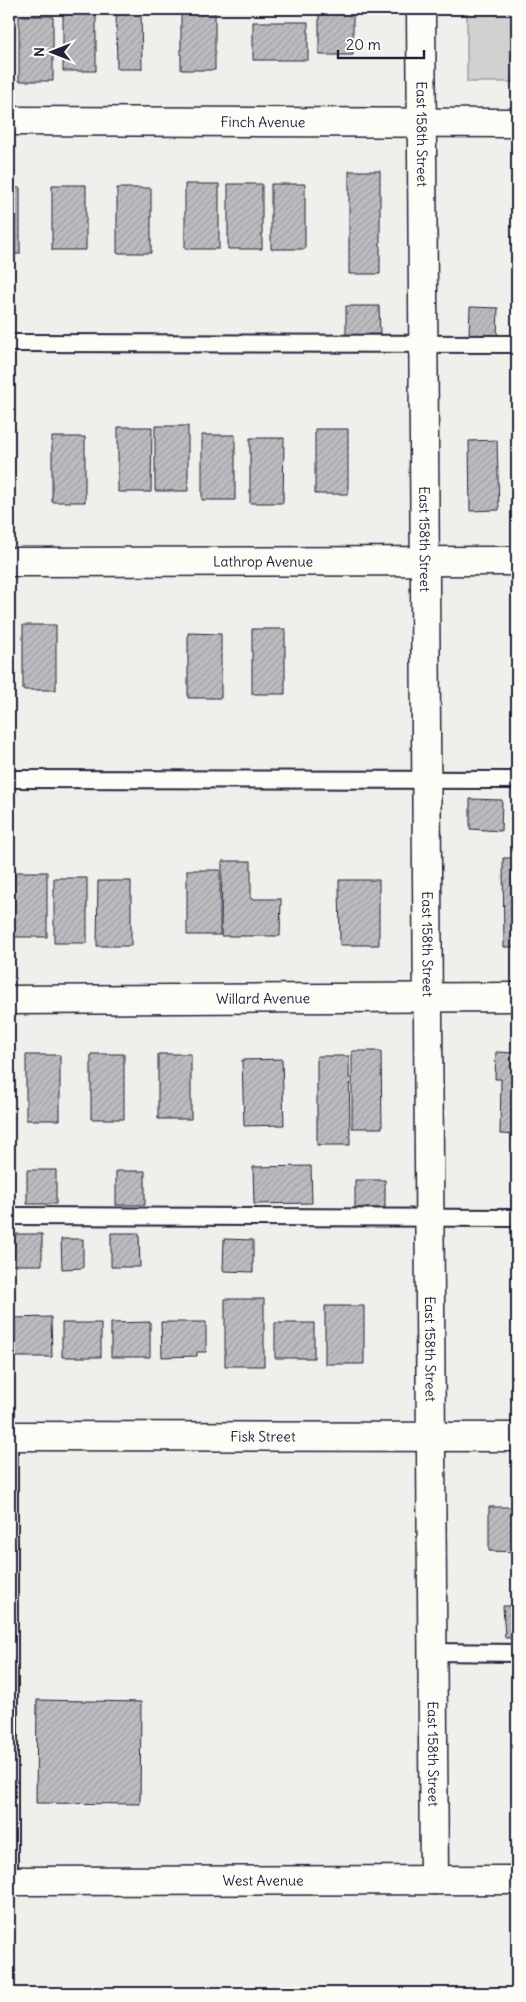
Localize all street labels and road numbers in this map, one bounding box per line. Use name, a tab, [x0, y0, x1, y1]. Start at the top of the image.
street label: East 158th Street	[413, 81, 431, 187]
street label: Finch Avenue	[221, 113, 305, 131]
street label: East 158th Street	[415, 486, 434, 592]
street label: Lathrop Avenue	[213, 552, 313, 571]
street label: East 158th Street	[418, 891, 437, 997]
street label: Willard Avenue	[216, 989, 310, 1008]
street label: East 158th Street	[421, 1296, 440, 1402]
street label: Fisk Street	[230, 1427, 296, 1446]
street label: East 158th Street	[424, 1701, 442, 1807]
street label: West Avenue	[222, 1871, 304, 1890]

